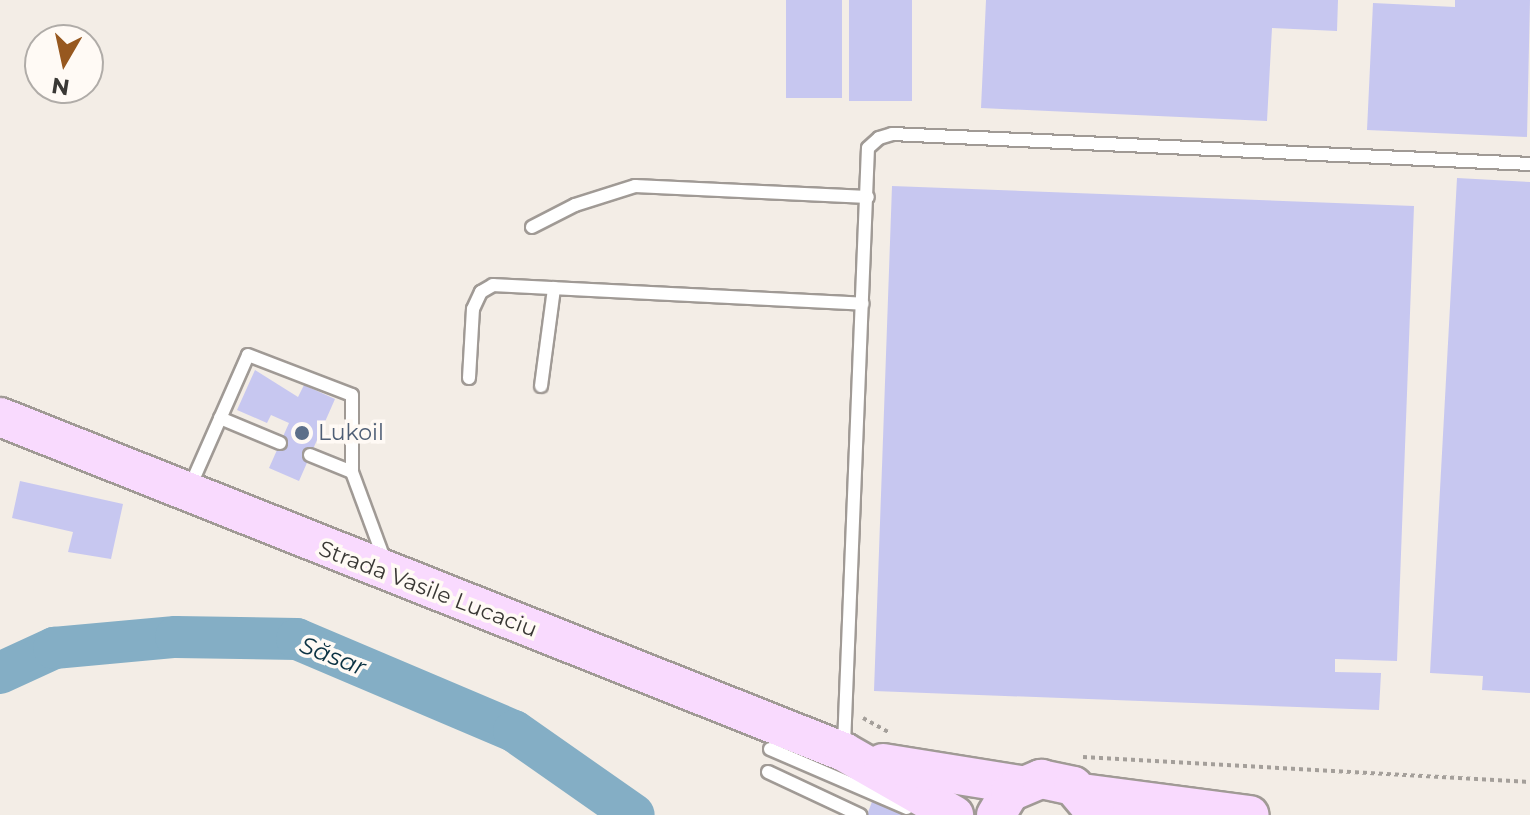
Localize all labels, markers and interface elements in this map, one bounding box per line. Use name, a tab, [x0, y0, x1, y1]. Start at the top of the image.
north arrow	[24, 24, 104, 104]
text: N	[50, 71, 71, 101]
place label: Lukoil	[318, 420, 384, 446]
marker: Lukoil	[293, 424, 311, 442]
street label: Strada Vasile Lucaciu	[315, 535, 541, 643]
water label: Săsar	[296, 630, 370, 682]

